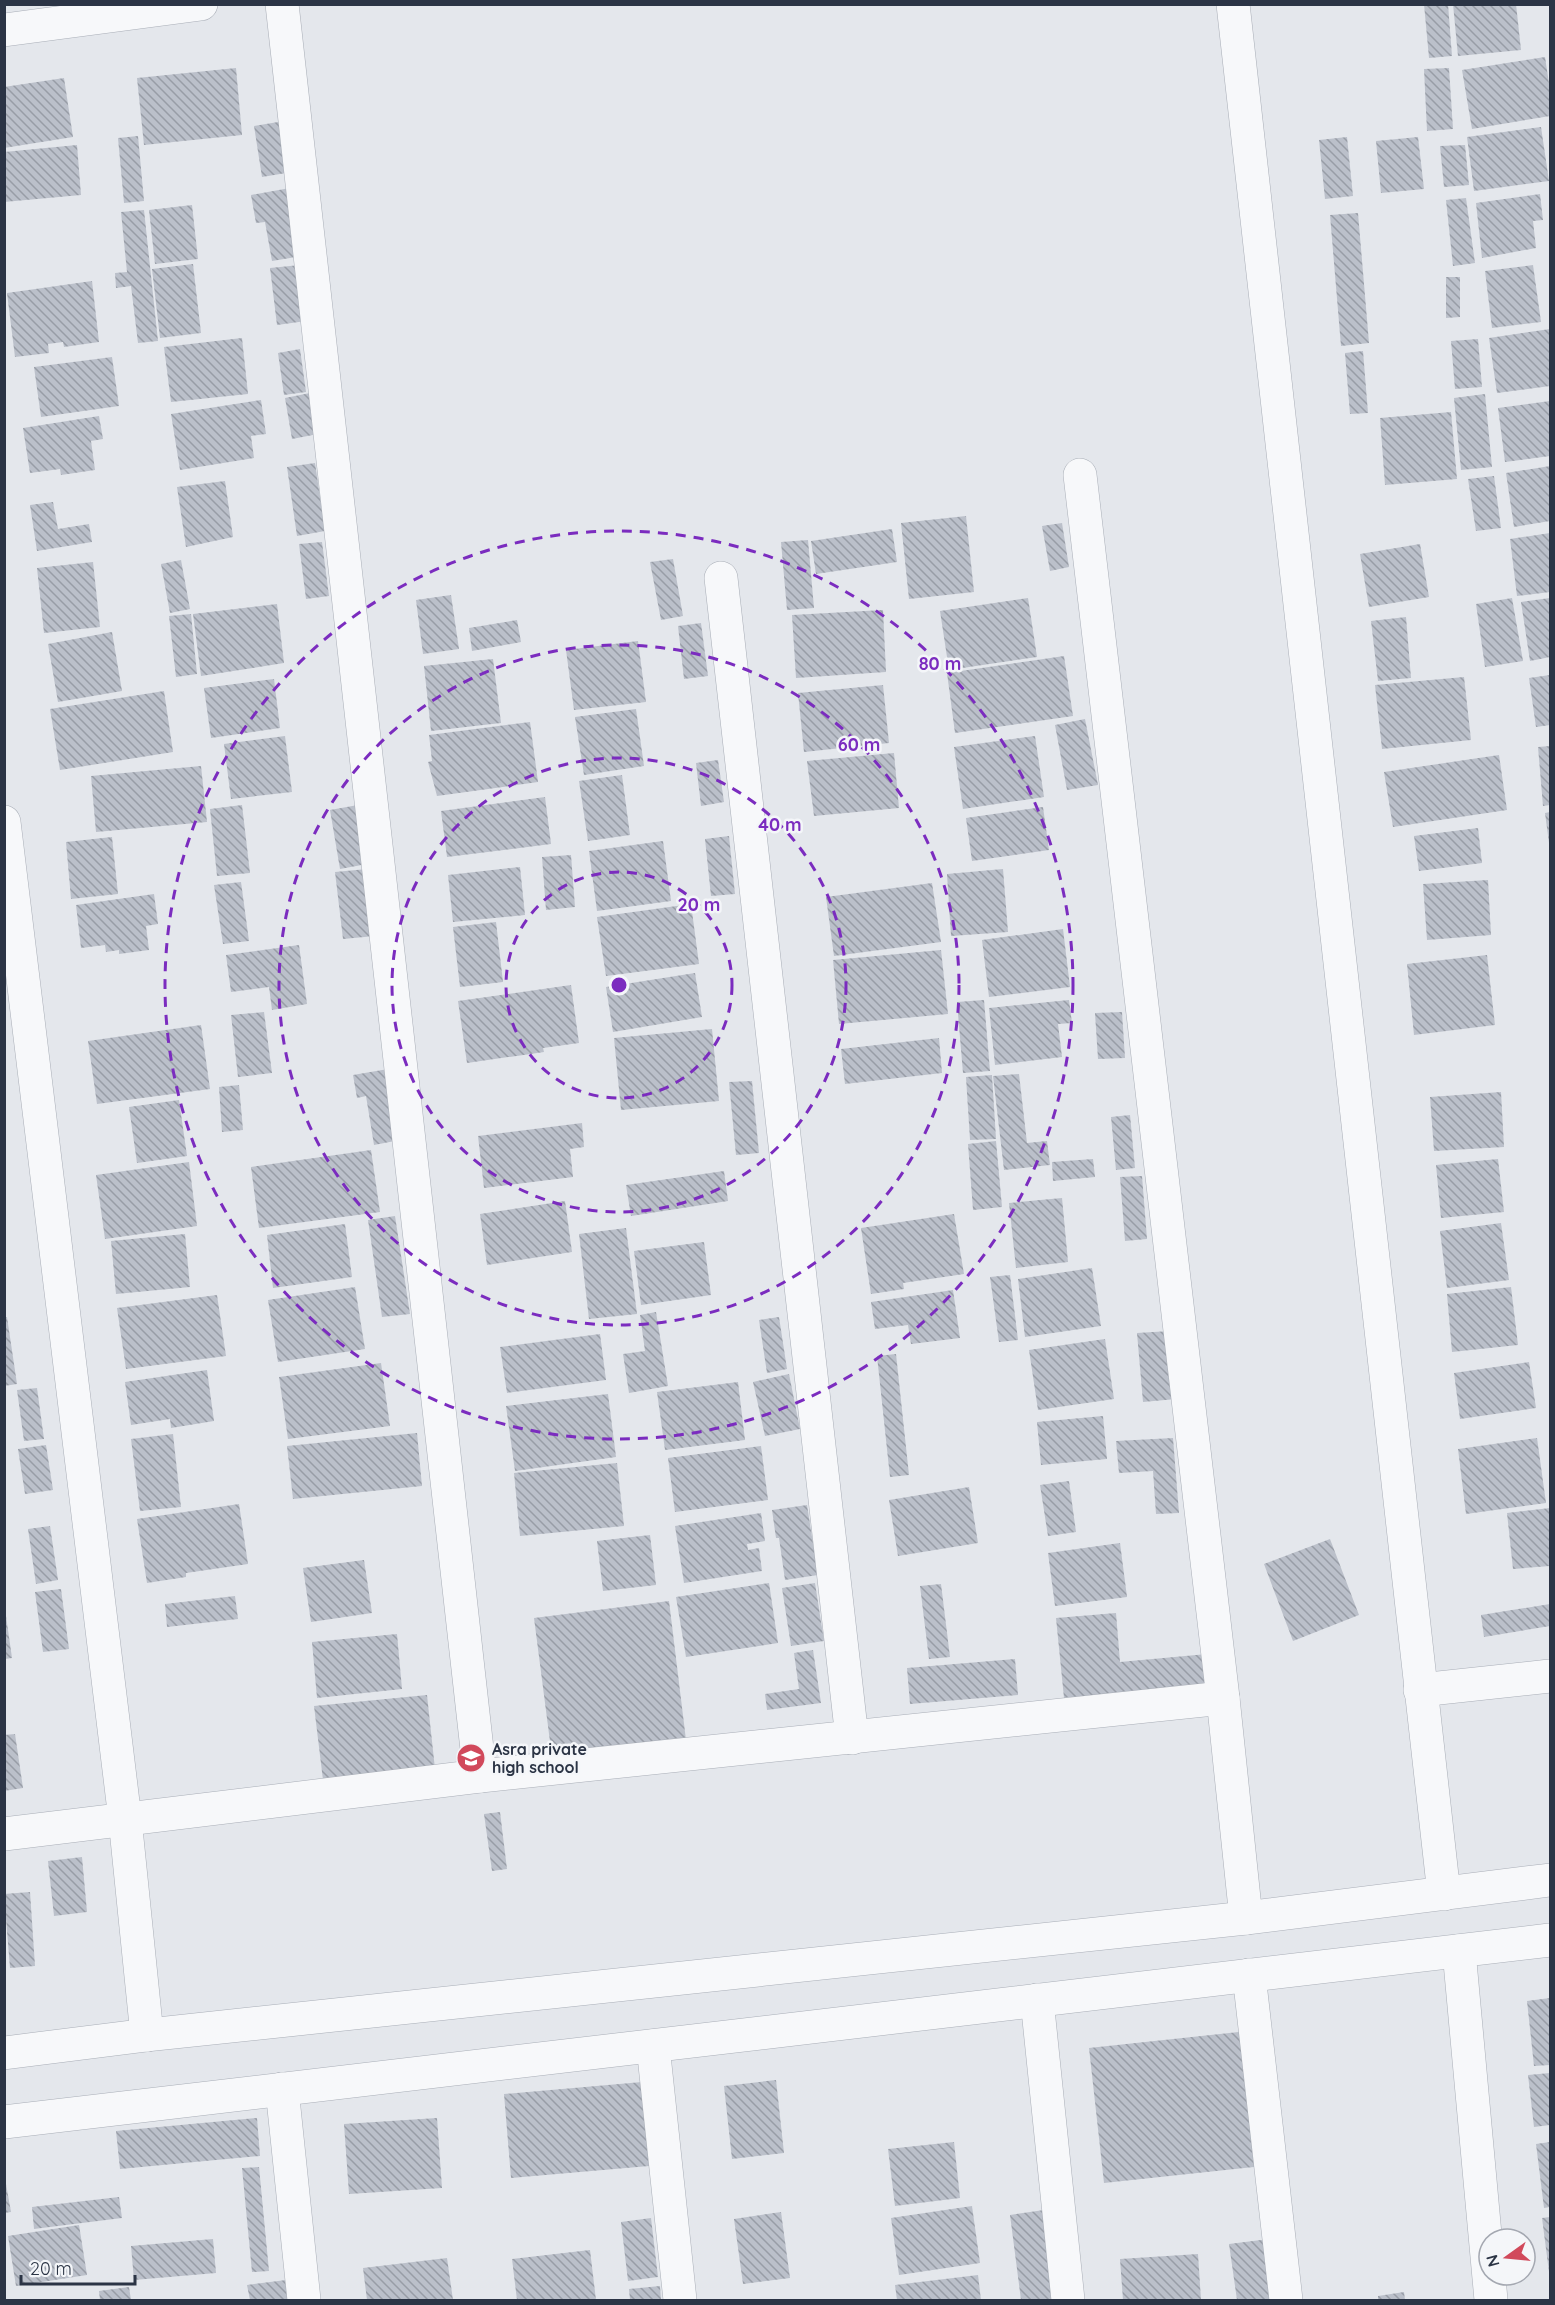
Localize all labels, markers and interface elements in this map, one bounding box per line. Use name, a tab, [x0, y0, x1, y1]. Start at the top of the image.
text: 80 m	[919, 652, 961, 675]
text: 60 m	[838, 733, 880, 756]
text: 40 m	[758, 813, 802, 836]
text: 20 m	[678, 893, 720, 916]
centre of rings	[609, 975, 629, 995]
place label: Asra private high school	[492, 1739, 587, 1777]
school or university icon: Asra private high school	[455, 1742, 487, 1774]
north arrow	[1477, 2227, 1537, 2287]
scale bar	[21, 2248, 135, 2286]
text: N	[1481, 2253, 1504, 2269]
text: 20 m	[30, 2257, 72, 2280]

